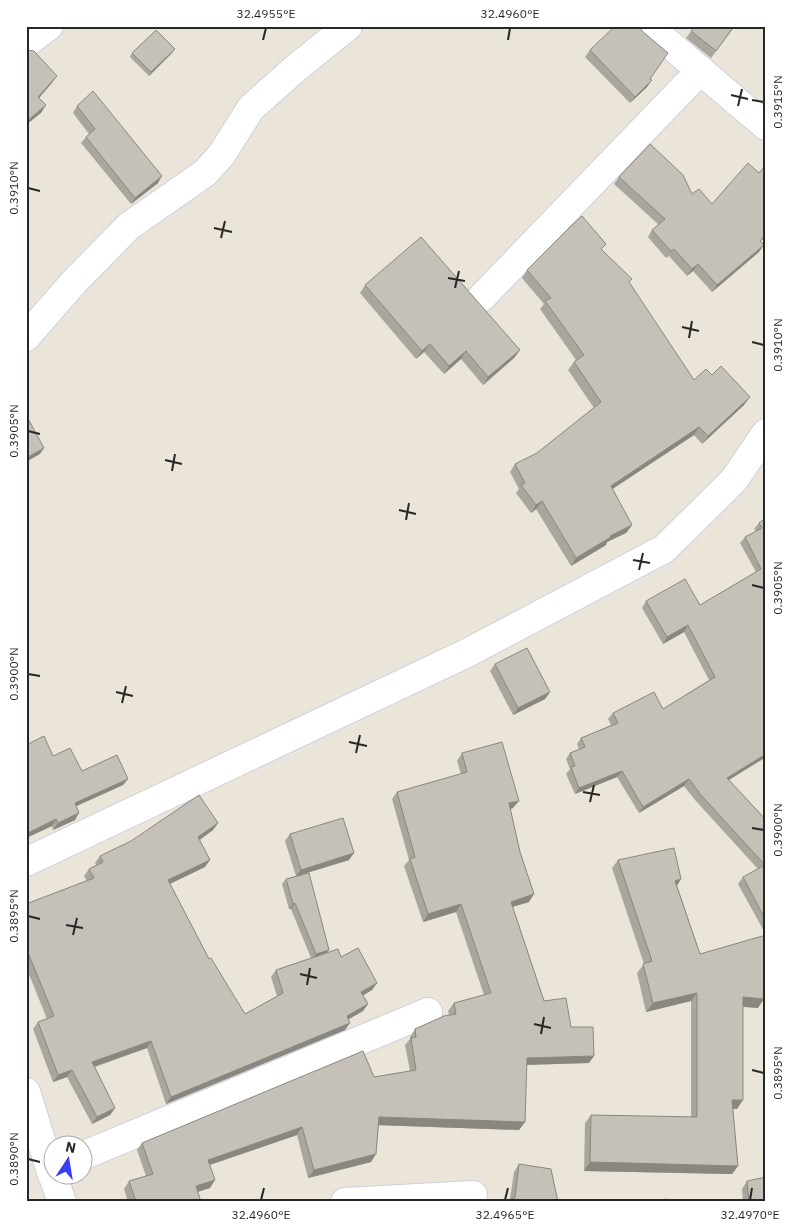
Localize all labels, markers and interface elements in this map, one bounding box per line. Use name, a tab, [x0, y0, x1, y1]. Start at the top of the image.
text: 32.4955°E	[236, 6, 296, 21]
text: 32.4960°E	[480, 6, 540, 21]
text: 0.3915°N	[770, 75, 785, 129]
text: 0.3910°N	[6, 161, 21, 215]
text: 0.3910°N	[770, 318, 785, 372]
text: 0.3905°N	[6, 404, 21, 458]
text: 0.3905°N	[770, 561, 785, 615]
text: 0.3900°N	[6, 647, 21, 701]
text: 0.3900°N	[770, 803, 785, 857]
text: 0.3895°N	[6, 889, 21, 943]
text: 0.3895°N	[770, 1046, 785, 1100]
text: 0.3890°N	[6, 1132, 21, 1186]
north arrow	[42, 1136, 92, 1186]
text: N	[64, 1137, 78, 1157]
text: 32.4960°E	[231, 1207, 291, 1222]
text: 32.4965°E	[475, 1207, 535, 1222]
text: 32.4970°E	[720, 1207, 780, 1222]

